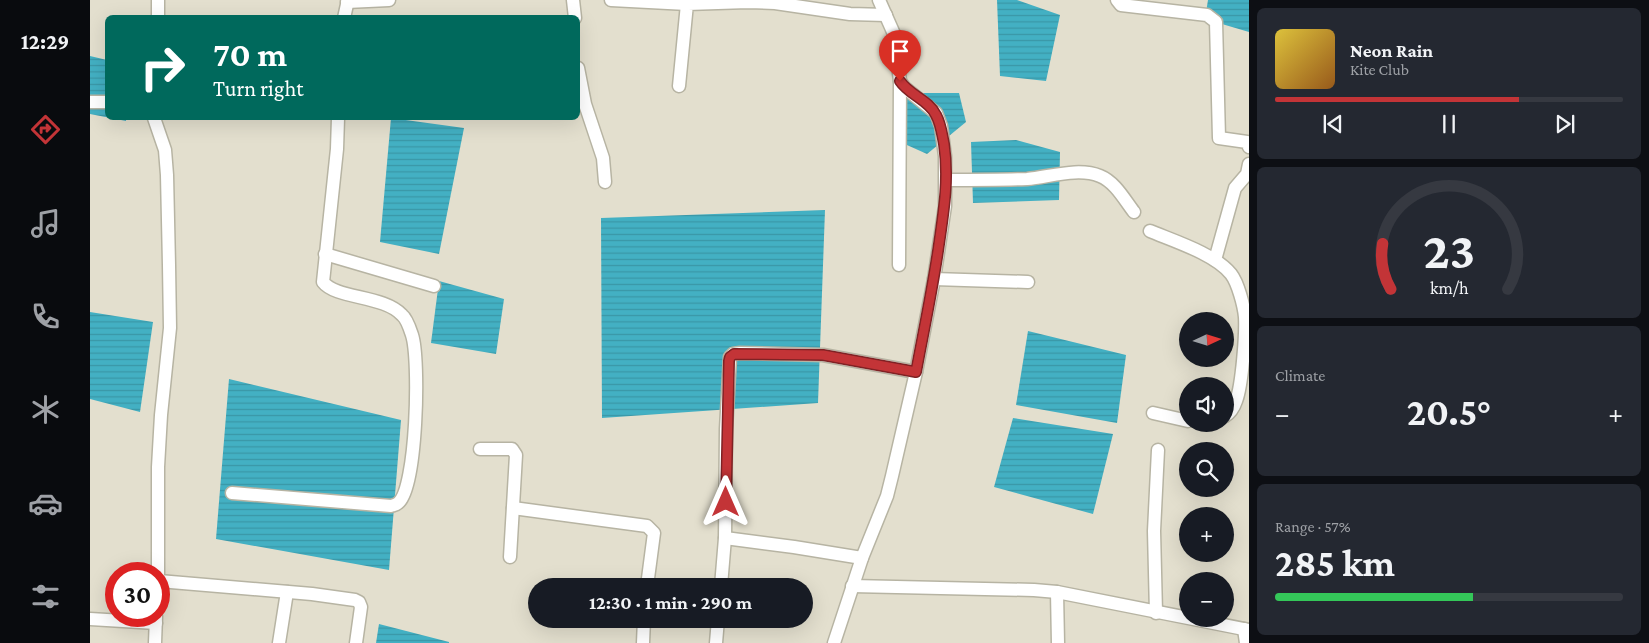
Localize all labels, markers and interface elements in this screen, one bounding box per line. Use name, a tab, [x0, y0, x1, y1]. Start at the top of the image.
text: 12:29	[21, 29, 69, 54]
pin	[879, 30, 921, 81]
icon: right	[130, 35, 195, 100]
text: 70 m	[213, 35, 287, 74]
icon: arrive	[886, 37, 914, 65]
text: Neon Rain	[1350, 40, 1433, 61]
text: Kite Club	[1350, 61, 1409, 78]
text: Turn right	[213, 76, 304, 101]
icon: previous	[1319, 110, 1347, 138]
icon: pause	[1435, 110, 1463, 138]
icon: next	[1551, 110, 1579, 138]
icon: directions	[28, 112, 63, 147]
icon: music	[28, 206, 63, 241]
text: 23	[1423, 221, 1475, 279]
text: km/h	[1430, 278, 1469, 298]
icon: phone	[28, 299, 63, 334]
north arrow	[1179, 312, 1234, 368]
map controls	[1179, 312, 1234, 627]
text: Climate	[1275, 367, 1325, 384]
button: sound	[1179, 377, 1234, 432]
text: 20.5°	[1407, 391, 1491, 433]
icon: climate	[28, 392, 63, 427]
text: −	[1275, 398, 1290, 429]
text: +	[1608, 398, 1623, 429]
button: search	[1179, 442, 1234, 497]
position arrow	[699, 475, 751, 527]
icon: car	[28, 486, 63, 521]
button: +	[1179, 507, 1234, 562]
text: Range · 57%	[1275, 518, 1351, 535]
text: 285 km	[1275, 542, 1395, 584]
speed limit sign: 30	[105, 562, 170, 627]
button: −	[1179, 572, 1234, 627]
icon: filters	[28, 579, 63, 614]
text: 12:30 · 1 min · 290 m	[589, 592, 752, 613]

